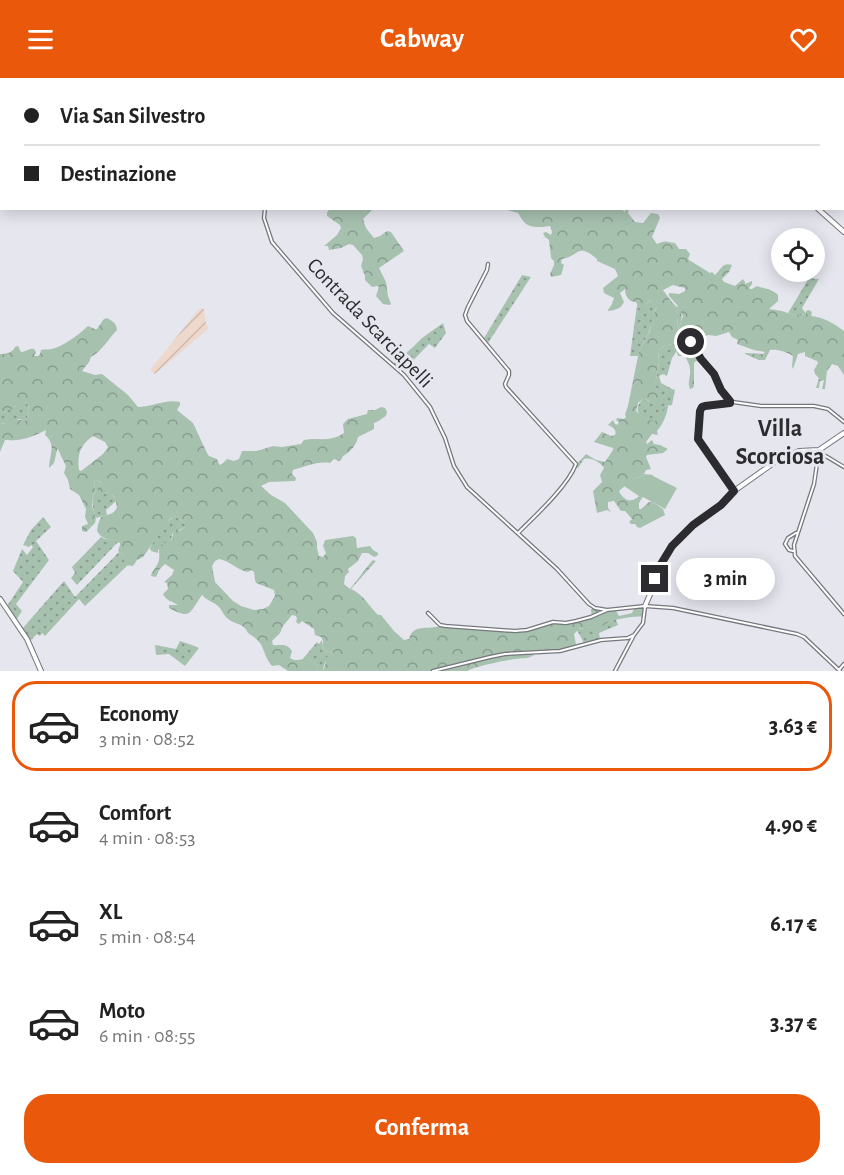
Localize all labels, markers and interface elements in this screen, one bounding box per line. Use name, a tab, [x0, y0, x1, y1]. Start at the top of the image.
icon: menu	[24, 23, 57, 56]
icon: heart	[787, 23, 820, 56]
text: Cabway	[380, 25, 464, 52]
text: Via San Silvestro	[60, 105, 205, 127]
text: Destinazione	[60, 163, 176, 185]
map controls	[771, 228, 825, 282]
button: locate	[771, 228, 825, 282]
street label: Contrada Scarciapelli	[303, 254, 437, 392]
route start	[677, 328, 704, 355]
district label: Villa Scorciosa	[736, 417, 825, 469]
callout: 3 min	[676, 558, 775, 600]
route end	[641, 565, 668, 592]
text: 3 min	[704, 569, 747, 589]
icon: car	[27, 699, 81, 753]
text: Economy	[99, 703, 179, 725]
text: 3.63 €	[769, 715, 817, 737]
text: 3 min · 08:52	[99, 729, 195, 749]
icon: car	[27, 798, 81, 852]
text: Comfort	[99, 802, 171, 824]
text: 4.90 €	[765, 814, 817, 836]
text: 4 min · 08:53	[99, 828, 195, 848]
icon: car	[27, 897, 81, 951]
text: XL	[99, 901, 122, 923]
text: 6.17 €	[770, 913, 817, 935]
text: 5 min · 08:54	[99, 927, 196, 947]
icon: car	[27, 996, 81, 1050]
text: Moto	[99, 1000, 145, 1022]
text: 3.37 €	[770, 1012, 817, 1034]
text: 6 min · 08:55	[99, 1026, 195, 1046]
button: Conferma	[24, 1094, 820, 1163]

